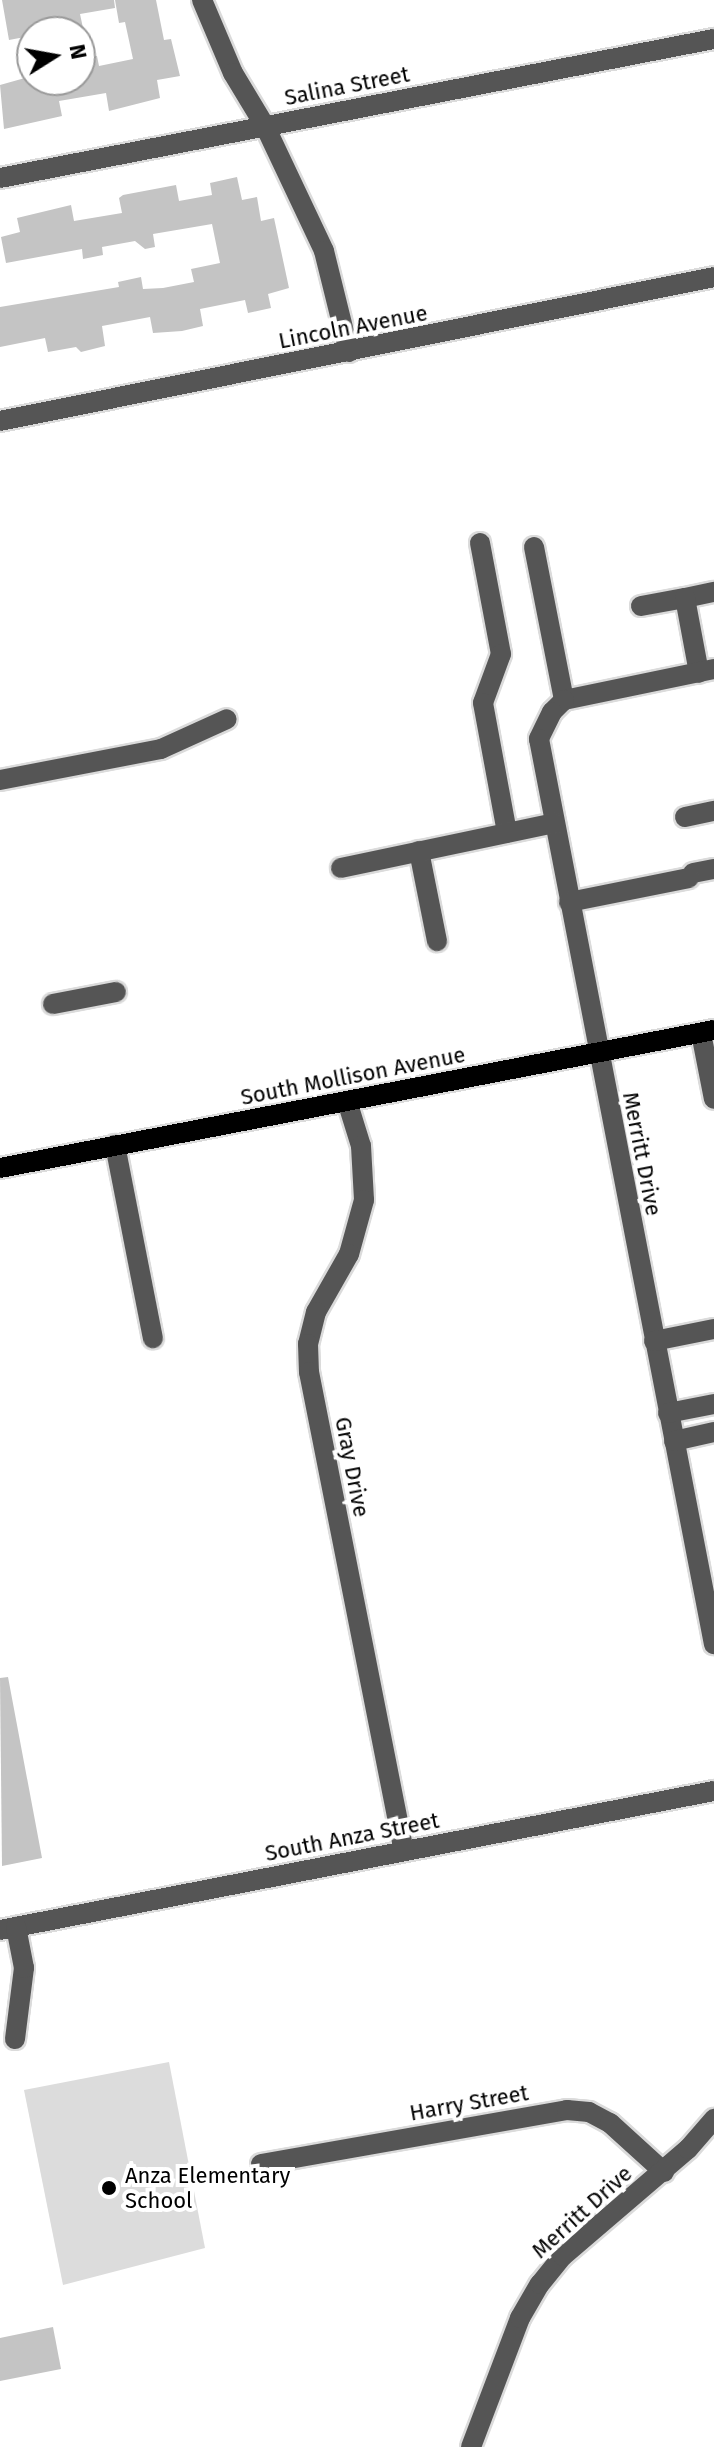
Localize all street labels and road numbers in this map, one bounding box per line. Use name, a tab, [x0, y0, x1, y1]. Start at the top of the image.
street label: Salina Street	[282, 61, 412, 111]
street label: Lincoln Avenue	[276, 300, 430, 354]
street label: South Mollison Avenue	[238, 1041, 468, 1111]
street label: Merritt Drive	[617, 1090, 667, 1218]
street label: Gray Drive	[329, 1415, 375, 1519]
street label: South Anza Street	[263, 1807, 441, 1867]
street label: Harry Street	[407, 2080, 531, 2126]
street label: Merritt Drive	[526, 2160, 638, 2264]

